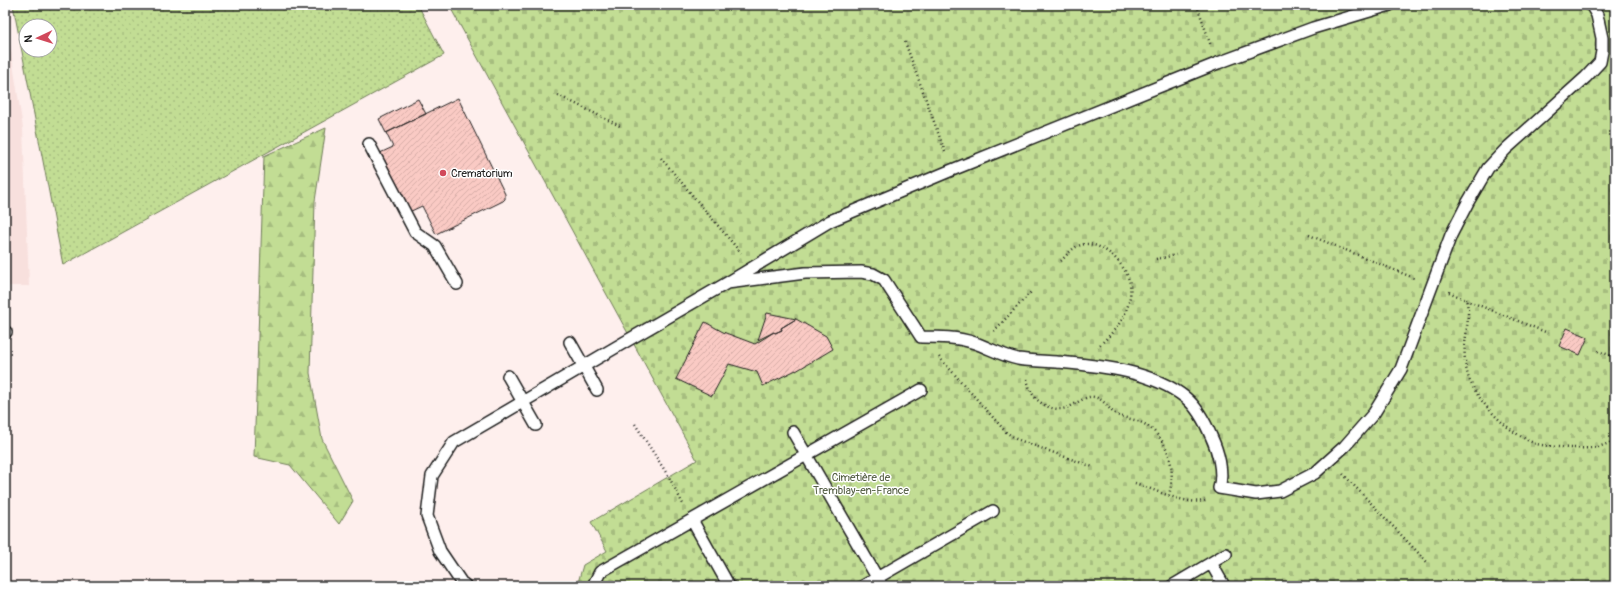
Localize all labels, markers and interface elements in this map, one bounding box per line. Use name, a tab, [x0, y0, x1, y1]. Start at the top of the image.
north arrow	[18, 18, 58, 58]
text: N	[22, 34, 35, 43]
place label: Crematorium	[451, 167, 513, 180]
marker: Crematorium	[438, 168, 448, 178]
park label: Cimetière de Tremblay-en-France	[813, 471, 909, 497]

